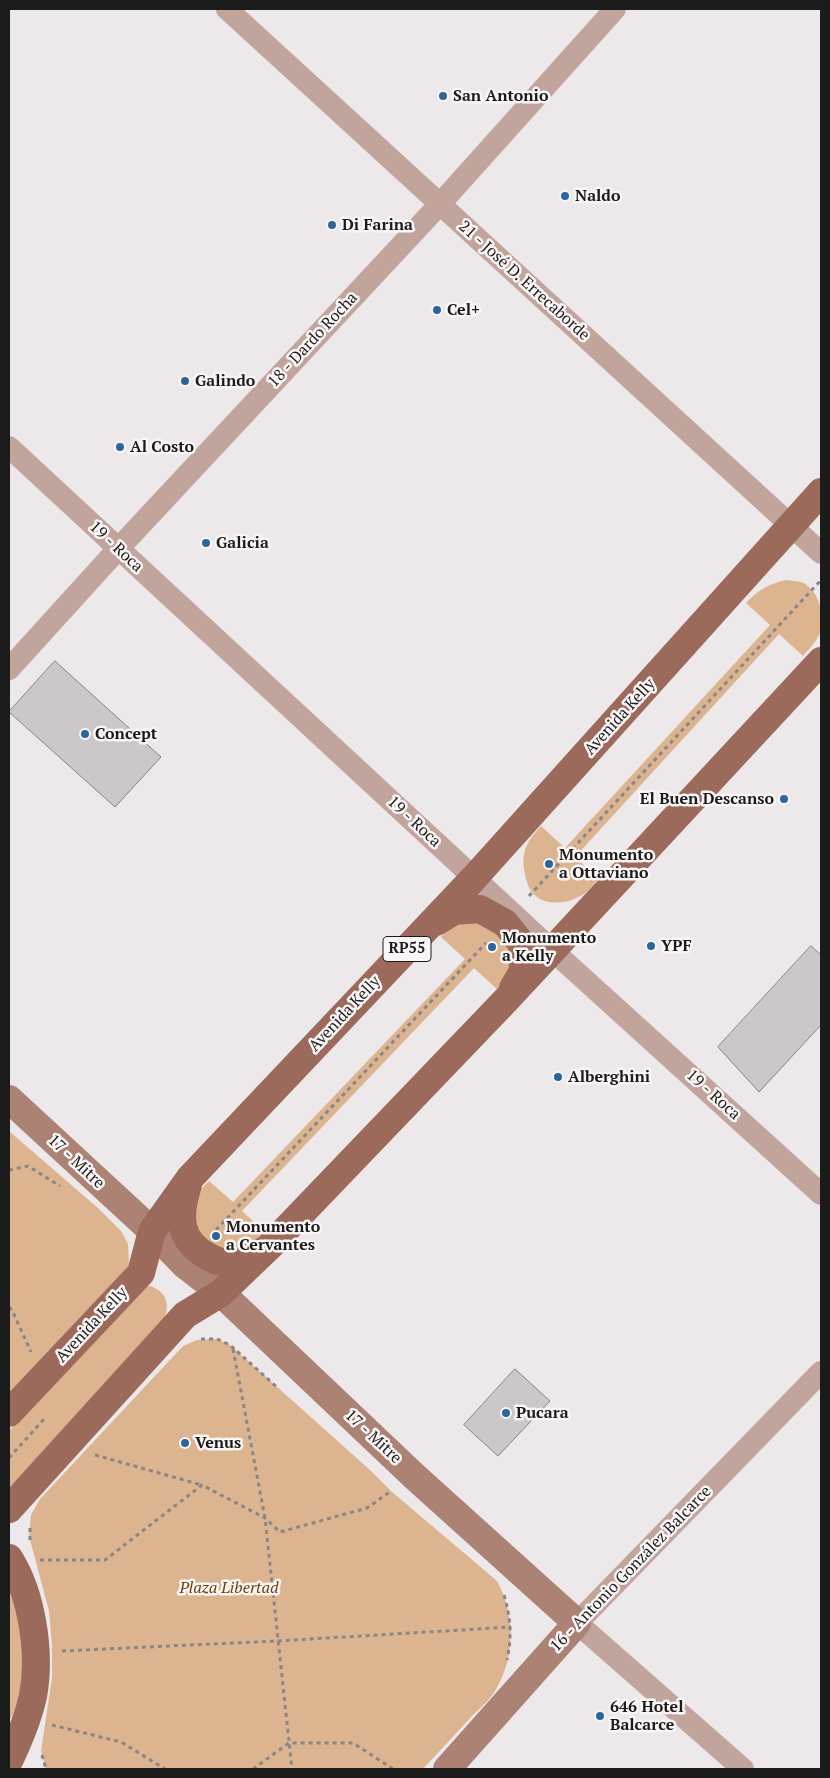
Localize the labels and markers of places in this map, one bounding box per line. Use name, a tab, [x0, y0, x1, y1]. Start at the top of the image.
place label: San Antonio	[453, 86, 548, 106]
marker: San Antonio	[437, 90, 449, 102]
place label: Naldo	[575, 186, 620, 206]
marker: Naldo	[559, 190, 571, 202]
place label: Di Farina	[342, 215, 413, 235]
marker: Di Farina	[326, 219, 338, 231]
place label: Cel+	[447, 300, 480, 320]
marker: Cel+	[431, 304, 443, 316]
place label: Galindo	[195, 371, 255, 391]
marker: Galindo	[179, 375, 191, 387]
place label: Al Costo	[130, 437, 194, 457]
marker: Al Costo	[114, 441, 126, 453]
place label: Galicia	[216, 533, 269, 553]
marker: Galicia	[200, 537, 212, 549]
place label: Concept	[95, 724, 157, 744]
marker: Concept	[79, 728, 91, 740]
place label: El Buen Descanso	[640, 789, 774, 809]
marker: El Buen Descanso	[778, 793, 790, 805]
place label: Monumento a Ottaviano	[559, 845, 653, 883]
marker: Monumento a Ottaviano	[543, 858, 555, 870]
place label: Monumento a Kelly	[502, 928, 596, 966]
place label: YPF	[661, 936, 692, 956]
marker: YPF	[645, 940, 657, 952]
marker: Monumento a Kelly	[486, 941, 498, 953]
place label: Alberghini	[568, 1067, 650, 1087]
marker: Alberghini	[552, 1071, 564, 1083]
place label: Monumento a Cervantes	[226, 1217, 320, 1255]
marker: Monumento a Cervantes	[210, 1230, 222, 1242]
place label: Pucara	[516, 1403, 569, 1423]
marker: Pucara	[500, 1407, 512, 1419]
place label: Venus	[195, 1433, 241, 1453]
marker: Venus	[179, 1437, 191, 1449]
place label: 646 Hotel Balcarce	[610, 1697, 683, 1735]
marker: 646 Hotel Balcarce	[594, 1710, 606, 1722]

